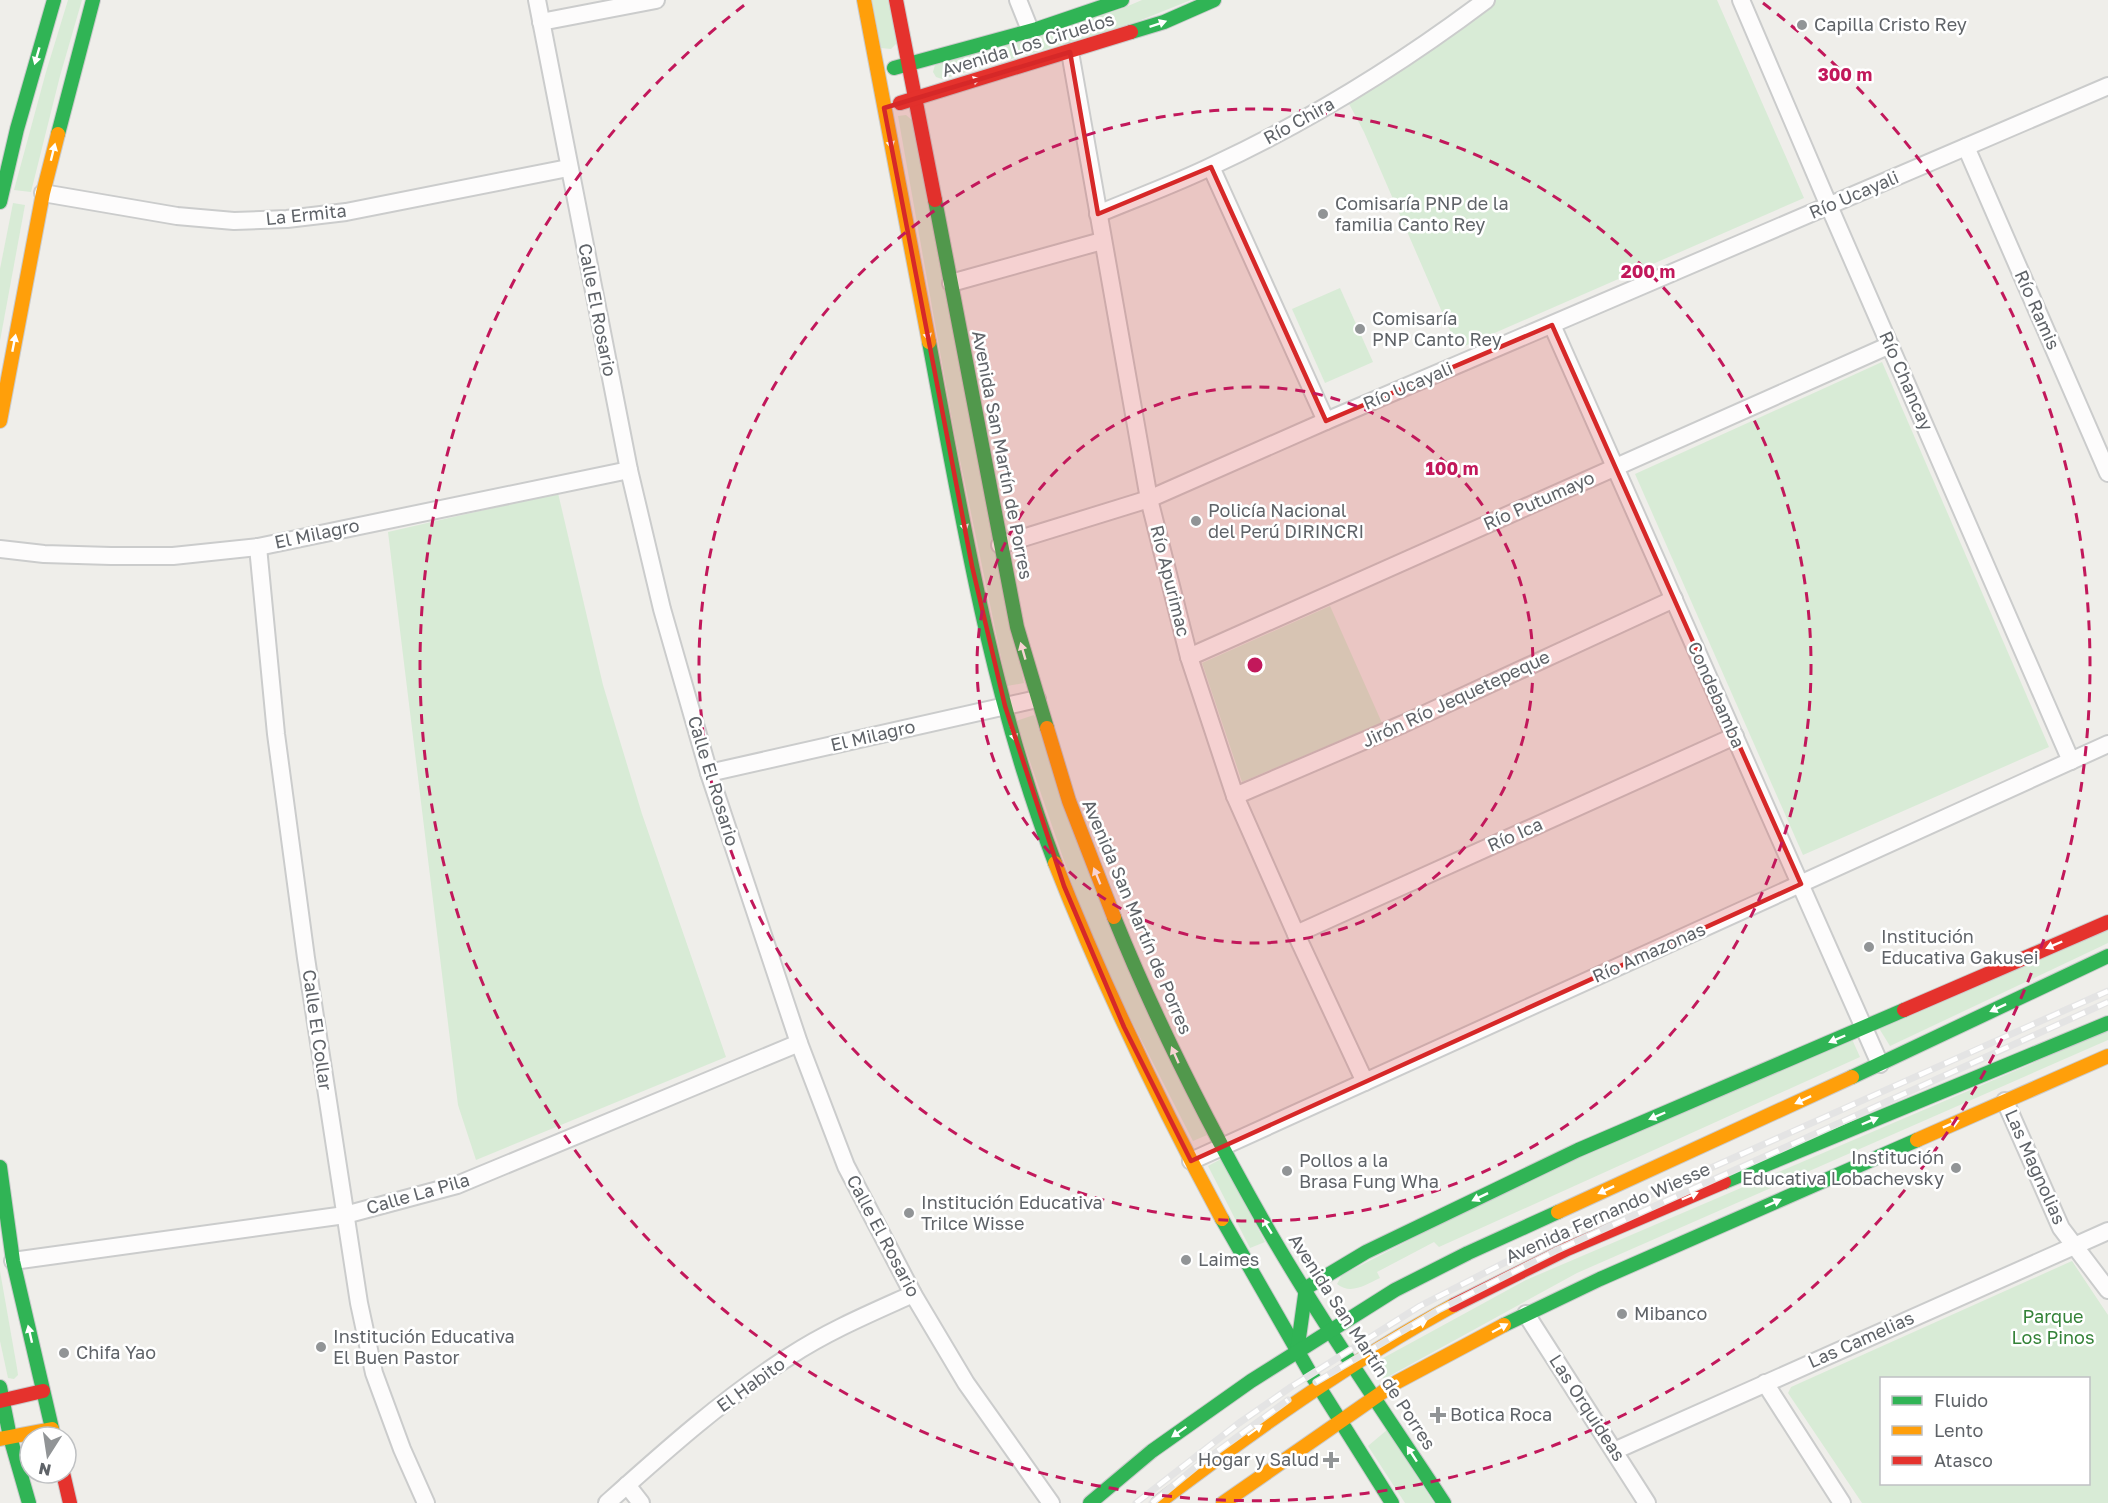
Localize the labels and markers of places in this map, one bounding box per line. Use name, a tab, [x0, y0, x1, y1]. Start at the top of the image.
place label: Capilla Cristo Rey	[1814, 13, 1967, 35]
marker: Capilla Cristo Rey	[1795, 18, 1809, 32]
place label: Comisaría PNP de la familia Canto Rey	[1335, 192, 1509, 235]
marker: Comisaría PNP de la familia Canto Rey	[1316, 207, 1330, 221]
place label: Comisaría PNP Canto Rey	[1372, 307, 1502, 350]
marker: Comisaría PNP Canto Rey	[1353, 322, 1367, 336]
place label: Policía Nacional del Perú DIRINCRI	[1208, 499, 1364, 542]
marker: Policía Nacional del Perú DIRINCRI	[1189, 514, 1203, 528]
centre of rings	[1245, 655, 1265, 675]
place label: Institución Educativa Gakusei	[1881, 925, 2039, 968]
marker: Institución Educativa Gakusei	[1862, 940, 1876, 954]
place label: Institución Educativa Lobachevsky	[1742, 1146, 1944, 1189]
place label: Pollos a la Brasa Fung Wha	[1299, 1149, 1439, 1192]
marker: Institución Educativa Lobachevsky	[1949, 1161, 1963, 1175]
marker: Pollos a la Brasa Fung Wha	[1280, 1164, 1294, 1178]
place label: Institución Educativa Trilce Wisse	[921, 1191, 1103, 1234]
marker: Institución Educativa Trilce Wisse	[902, 1206, 916, 1220]
place label: Laimes	[1198, 1248, 1259, 1270]
marker: Laimes	[1179, 1253, 1193, 1267]
place label: Mibanco	[1634, 1302, 1707, 1324]
marker: Mibanco	[1615, 1307, 1629, 1321]
place label: Institución Educativa El Buen Pastor	[333, 1325, 515, 1368]
marker: Institución Educativa El Buen Pastor	[314, 1340, 328, 1354]
place label: Chifa Yao	[76, 1341, 156, 1363]
marker: Chifa Yao	[57, 1346, 71, 1360]
place label: Botica Roca	[1450, 1403, 1552, 1425]
marker: Botica Roca	[1431, 1408, 1445, 1422]
place label: Hogar y Salud	[1198, 1448, 1319, 1470]
marker: Hogar y Salud	[1324, 1453, 1338, 1467]

